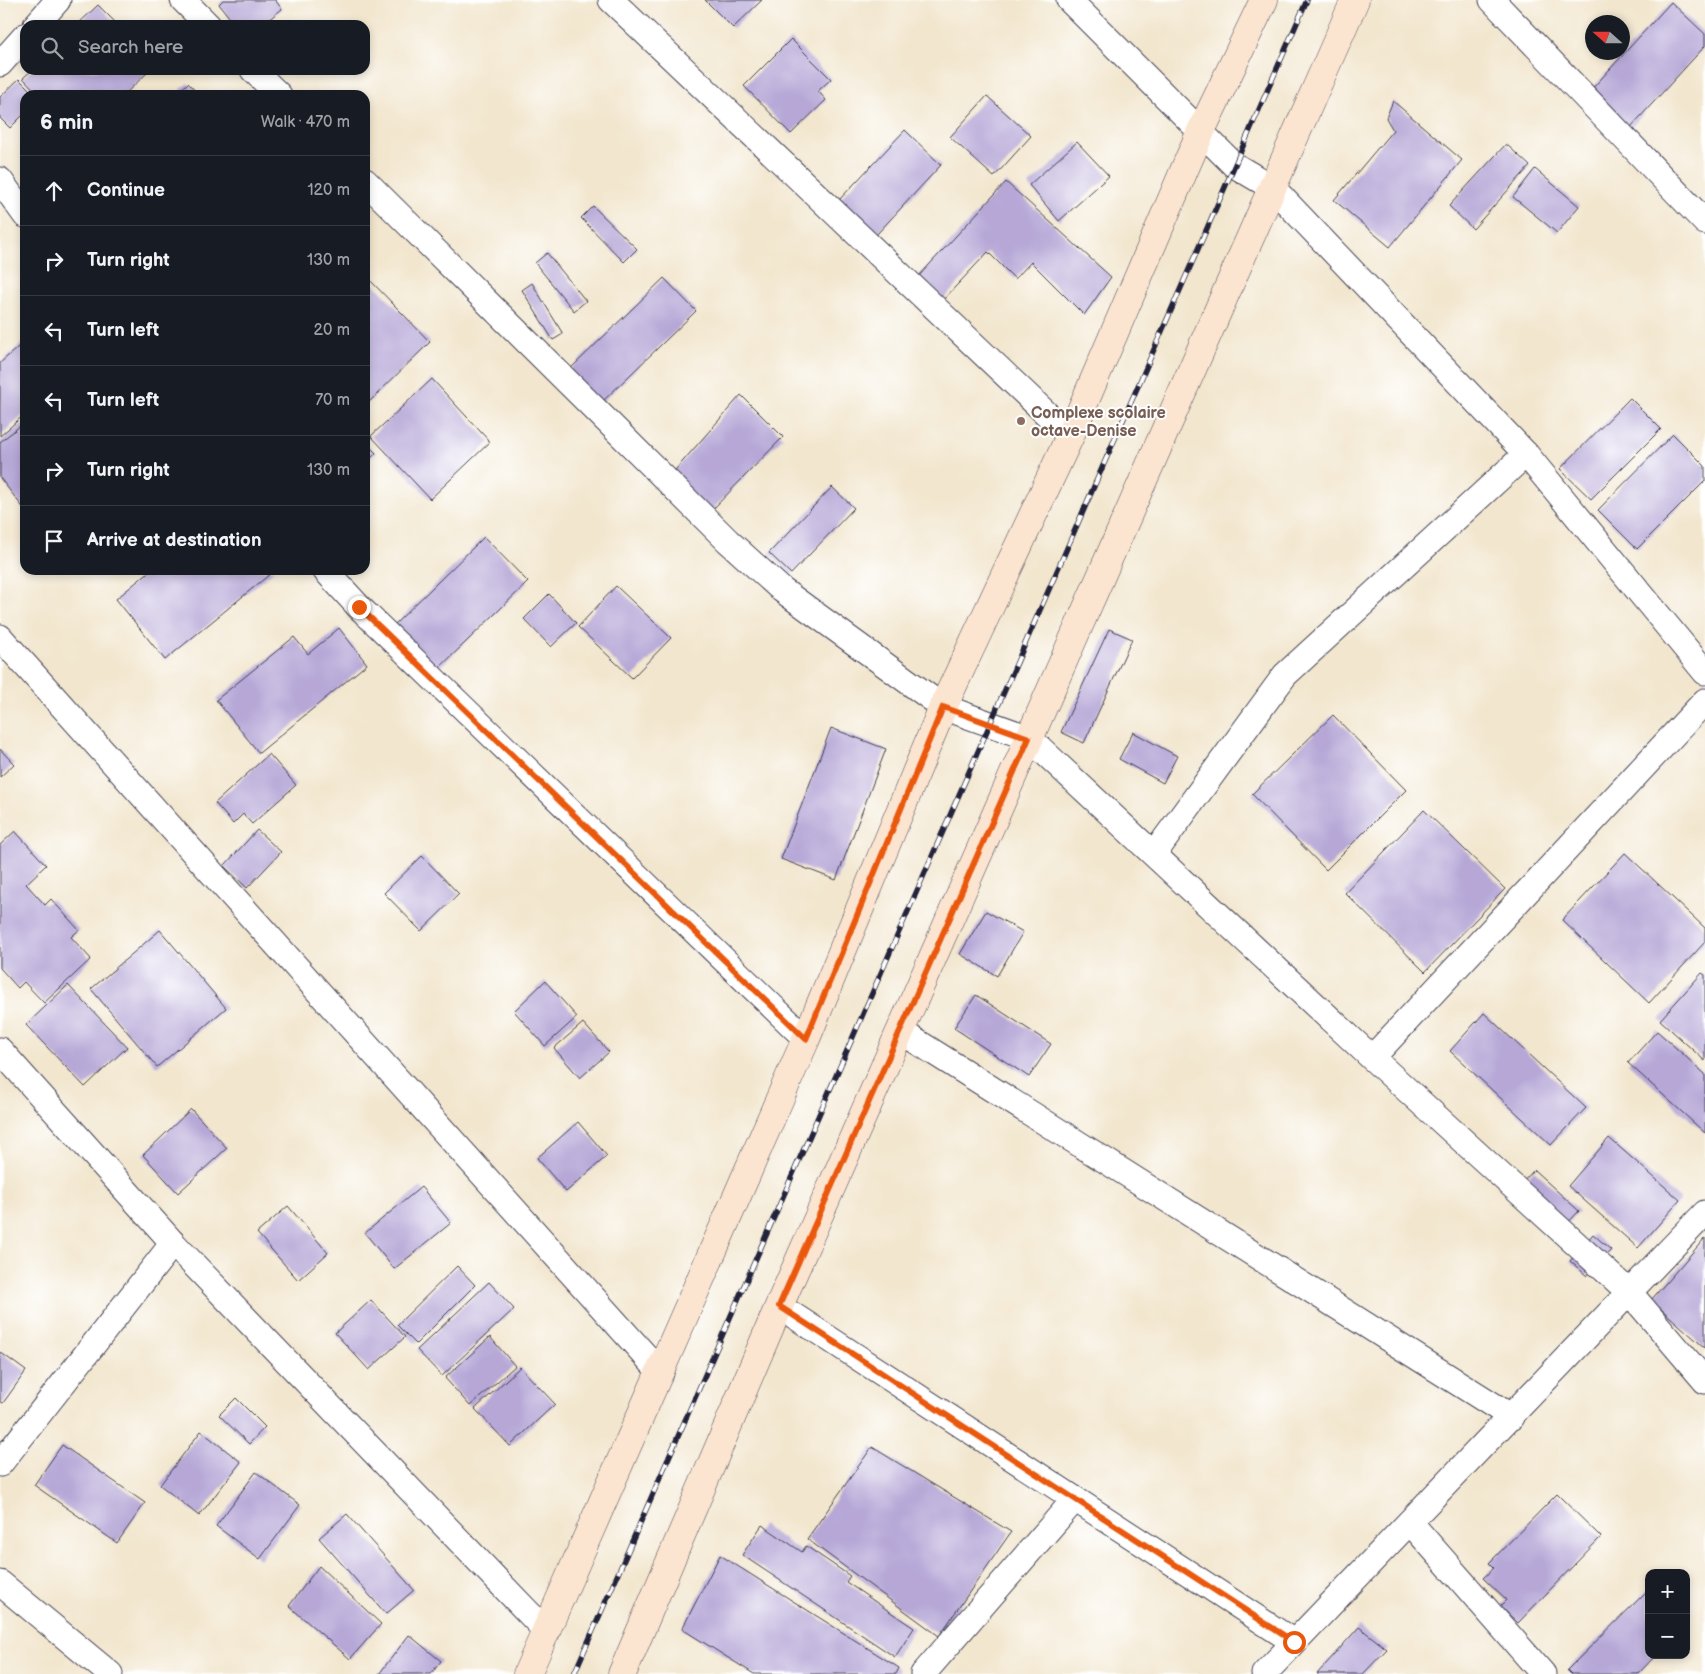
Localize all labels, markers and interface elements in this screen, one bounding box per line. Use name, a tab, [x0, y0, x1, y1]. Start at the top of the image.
north arrow	[1585, 15, 1630, 60]
search box	[20, 20, 370, 75]
icon: search	[38, 34, 66, 62]
text: Search here	[78, 36, 183, 59]
text: 6 min	[40, 110, 93, 135]
text: Walk · 470 m	[261, 113, 350, 132]
icon: ahead	[40, 177, 68, 205]
text: Continue	[87, 179, 165, 202]
text: 120 m	[307, 181, 350, 200]
icon: right	[40, 247, 68, 275]
text: Turn right	[87, 249, 170, 272]
text: 130 m	[307, 251, 350, 270]
icon: left	[40, 317, 68, 345]
text: Turn left	[87, 319, 159, 342]
text: 20 m	[314, 321, 350, 340]
icon: left	[40, 387, 68, 415]
text: Turn left	[87, 389, 159, 412]
text: 70 m	[315, 391, 350, 410]
place label: Complexe scolaire octave-Denise	[1031, 404, 1166, 441]
marker: Complexe scolaire octave-Denise	[1015, 415, 1027, 427]
icon: right	[40, 457, 68, 485]
text: Turn right	[87, 459, 170, 482]
text: 130 m	[307, 461, 350, 480]
icon: arrive	[40, 527, 68, 555]
text: Arrive at destination	[87, 529, 262, 552]
route end	[348, 596, 371, 619]
map controls	[1645, 1569, 1690, 1659]
button: +	[1645, 1569, 1690, 1614]
button: −	[1645, 1614, 1690, 1659]
route start	[1283, 1631, 1306, 1654]

